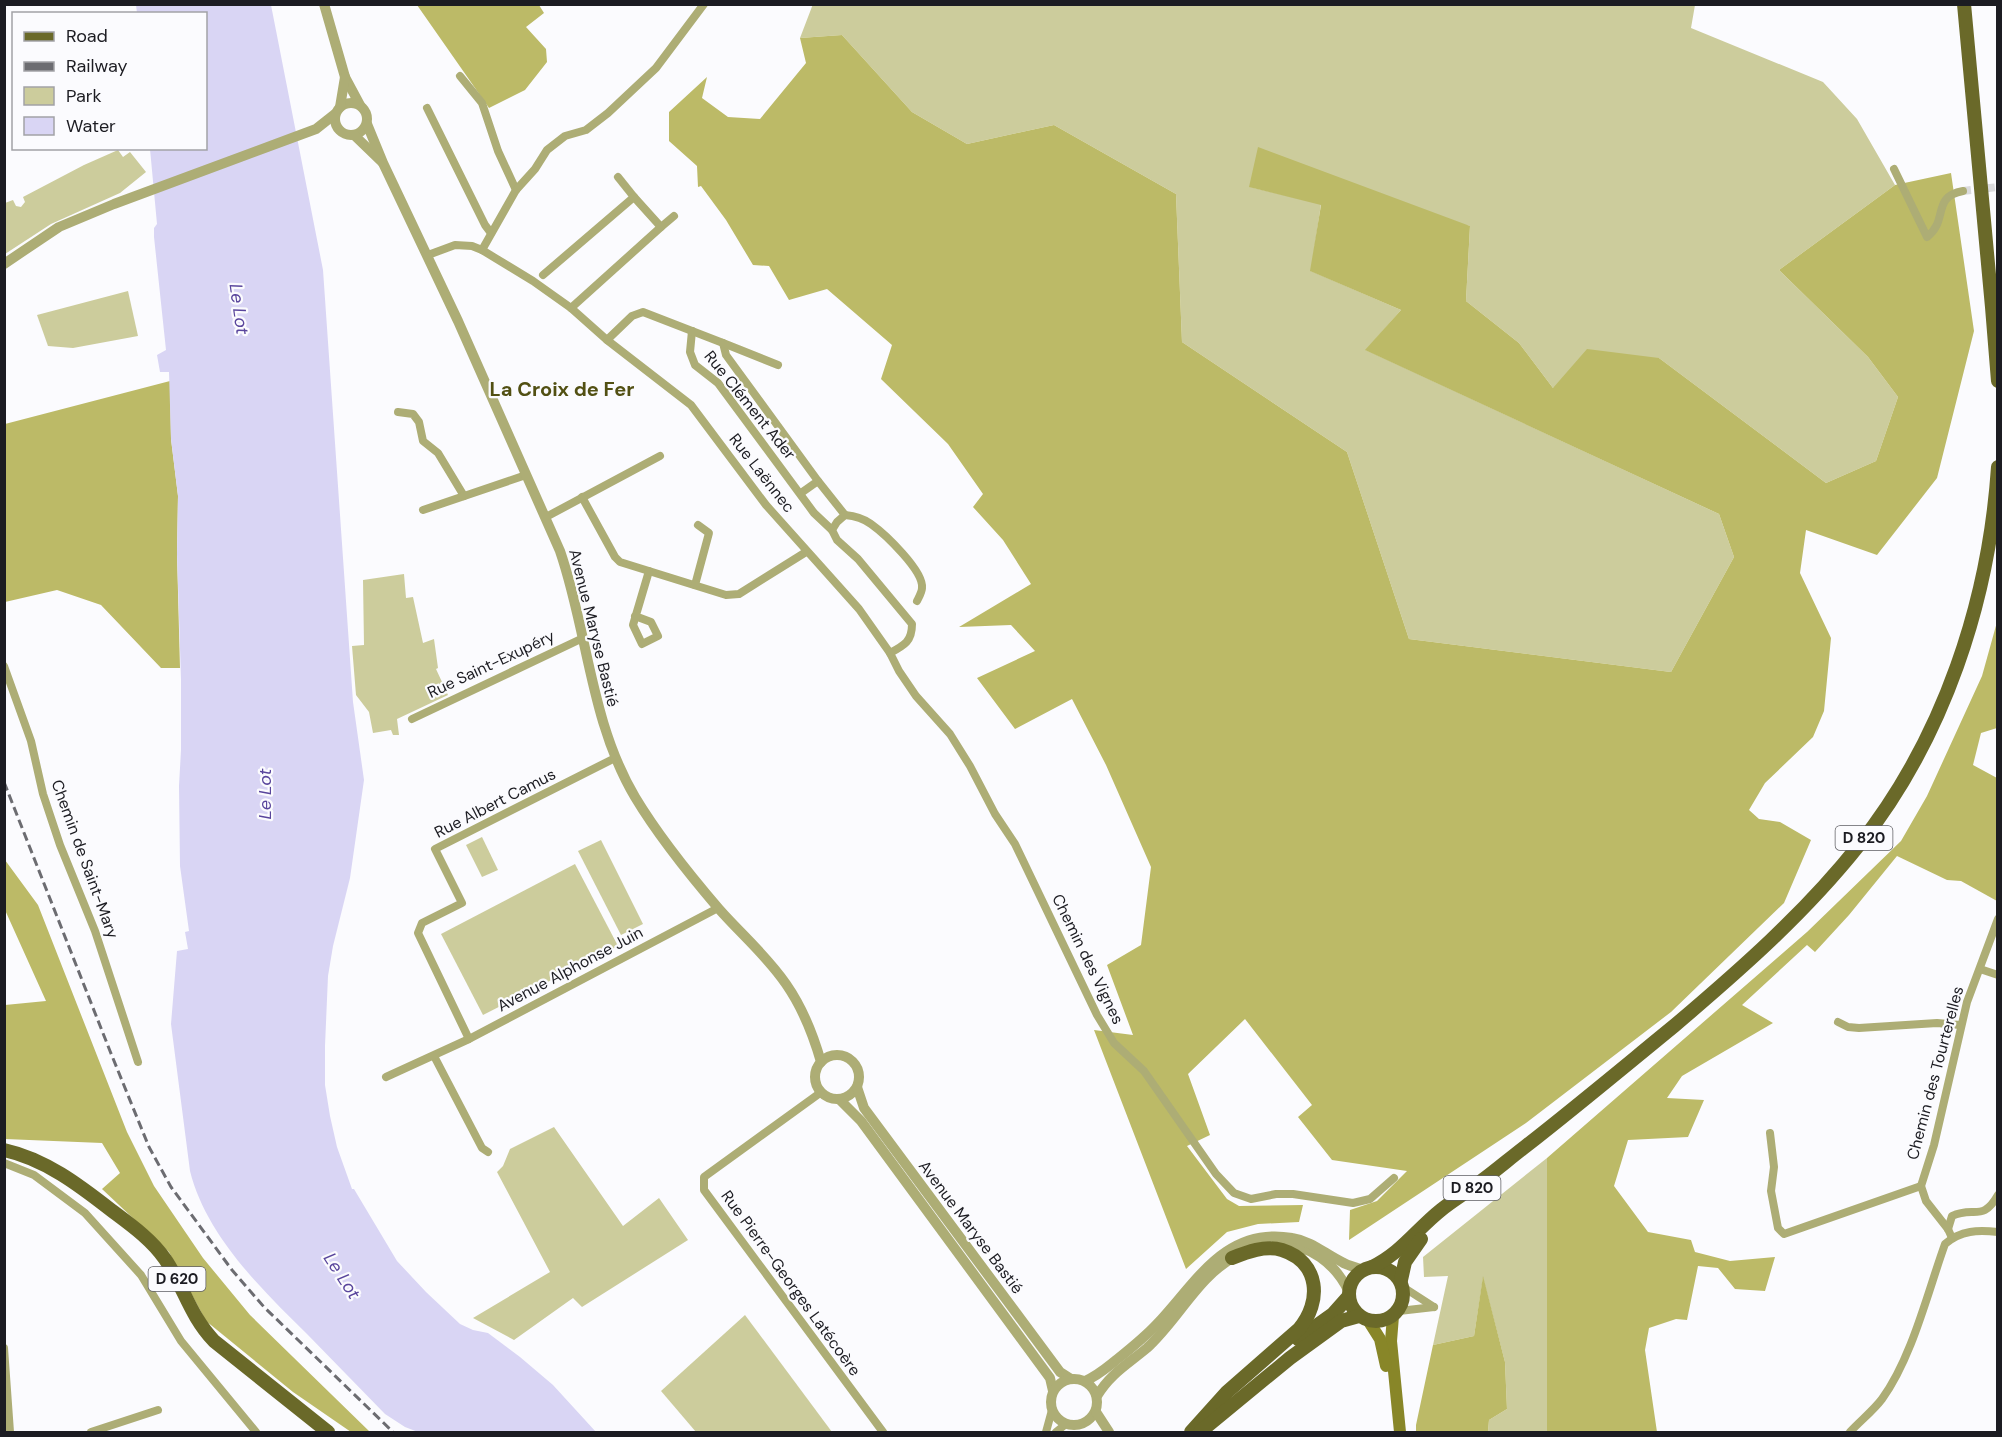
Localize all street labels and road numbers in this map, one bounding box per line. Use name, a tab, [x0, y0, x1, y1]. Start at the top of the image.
street label: Rue Clément Ader	[700, 346, 801, 464]
street label: Rue Laënnec	[725, 429, 799, 517]
street label: Avenue Maryse Bastié	[564, 547, 624, 709]
street label: Rue Saint-Exupéry	[424, 625, 558, 703]
street label: Rue Albert Camus	[431, 763, 559, 843]
street label: Chemin de Saint-Mary	[46, 777, 124, 941]
road number: D 820	[1836, 826, 1892, 850]
street label: Chemin des Vignes	[1047, 890, 1129, 1028]
street label: Avenue Alphonse Juin	[493, 922, 647, 1016]
street label: Chemin des Tourterelles	[1902, 984, 1968, 1162]
street label: Avenue Maryse Bastié	[914, 1156, 1028, 1298]
road number: D 820	[1444, 1176, 1500, 1200]
street label: Rue Pierre-Georges Latécoère	[717, 1186, 865, 1380]
road number: D 620	[148, 1267, 206, 1291]

